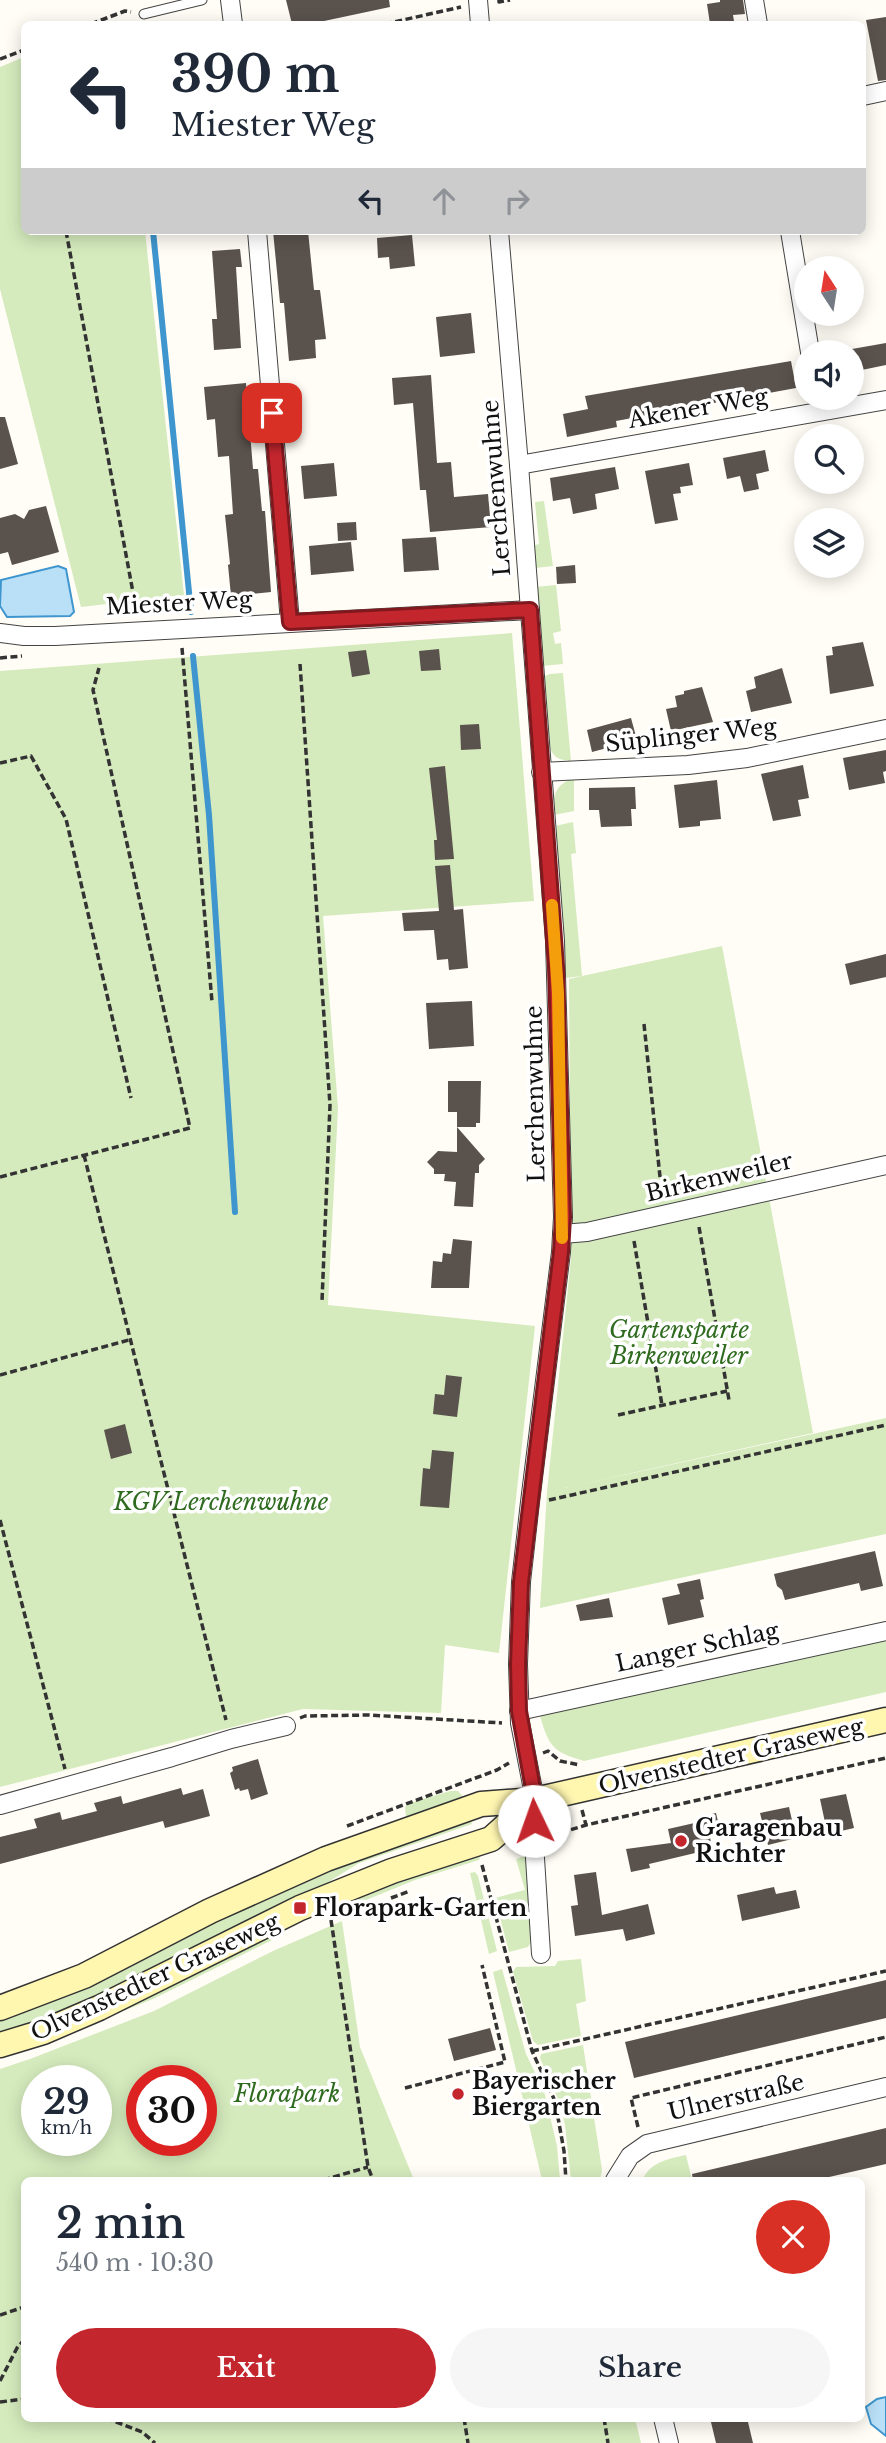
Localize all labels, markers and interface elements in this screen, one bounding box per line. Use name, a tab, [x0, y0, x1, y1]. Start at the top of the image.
text: 390 m	[171, 44, 339, 105]
icon: left	[56, 49, 147, 140]
text: Miester Weg	[171, 105, 375, 145]
icon: left	[352, 182, 390, 220]
icon: ahead	[425, 182, 463, 220]
icon: right	[498, 182, 536, 220]
north arrow	[794, 256, 864, 326]
map controls	[794, 256, 864, 578]
button: sound	[794, 340, 864, 410]
street label: Akener Weg	[625, 382, 770, 434]
pin	[242, 383, 302, 443]
icon: arrive	[253, 394, 291, 432]
street label: Lerchenwuhne	[476, 399, 516, 577]
button: search	[794, 424, 864, 494]
button: layers	[794, 508, 864, 578]
street label: Miester Weg	[105, 585, 253, 621]
street label: Süplinger Weg	[604, 712, 778, 758]
street label: Lerchenwuhne	[519, 1005, 551, 1183]
street label: Birkenweiler	[643, 1146, 795, 1208]
park label: Gartensparte Birkenweiler	[609, 1316, 749, 1370]
park label: KGV Lerchenwuhne	[113, 1488, 329, 1516]
street label: Langer Schlag	[613, 1616, 781, 1678]
street label: Olvenstedter Graseweg	[596, 1712, 867, 1800]
position arrow	[497, 1784, 571, 1858]
place label: Garagenbau Richter	[695, 1814, 843, 1868]
marker: Garagenbau Richter	[673, 1833, 689, 1849]
place label: Florapark-Garten	[314, 1894, 528, 1922]
marker: Florapark-Garten	[292, 1900, 308, 1916]
street label: Olvenstedter Graseweg	[26, 1907, 284, 2047]
speed limit sign: 30	[126, 2065, 217, 2156]
place label: Bayerischer Biergarten	[472, 2067, 616, 2121]
street label: Ulnerstraße	[665, 2068, 807, 2126]
text: 29	[43, 2080, 90, 2123]
park label: Florapark	[233, 2080, 340, 2108]
marker: Bayerischer Biergarten	[450, 2086, 466, 2102]
text: km/h	[41, 2117, 92, 2139]
text: 2 min	[56, 2197, 185, 2249]
button: close	[756, 2200, 830, 2274]
text: 540 m · 10:30	[56, 2249, 214, 2277]
button: Exit	[56, 2328, 436, 2408]
button: Share	[450, 2328, 830, 2408]

